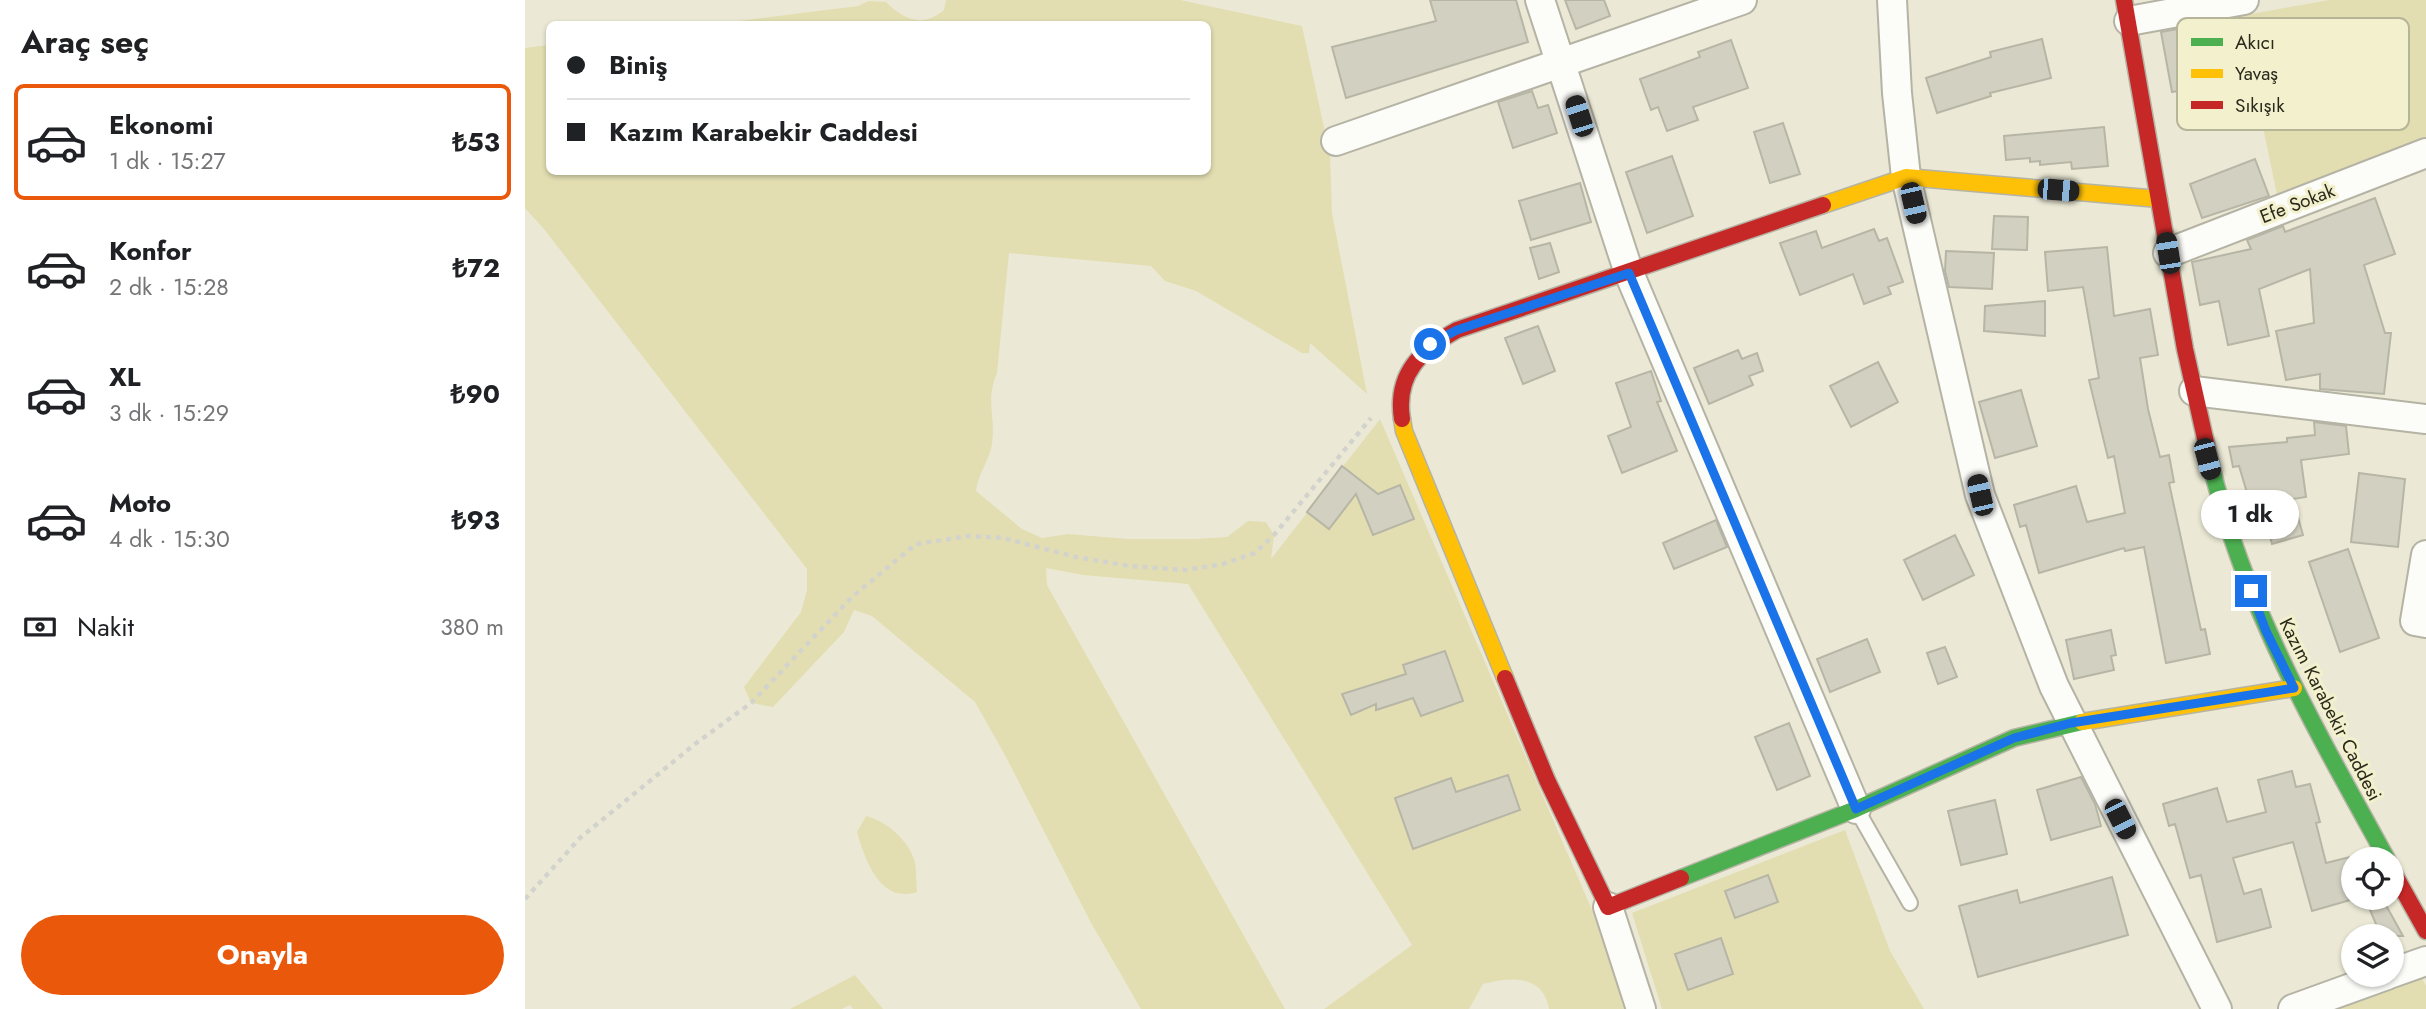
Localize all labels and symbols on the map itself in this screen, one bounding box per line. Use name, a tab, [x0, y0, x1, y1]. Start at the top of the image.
legend	[2177, 18, 2409, 130]
text: Akıcı	[2235, 29, 2275, 56]
text: Yavaş	[2235, 60, 2278, 87]
text: Sıkışık	[2235, 92, 2285, 119]
car	[1563, 93, 1596, 139]
street label: Efe Sokak	[2256, 177, 2339, 230]
car	[2037, 178, 2080, 202]
car	[1899, 180, 1928, 226]
car	[2155, 231, 2182, 275]
route start	[1414, 328, 1446, 360]
car	[2192, 436, 2223, 482]
car	[1966, 472, 1995, 518]
callout: 1 dk	[2202, 490, 2300, 538]
route end	[2235, 575, 2267, 607]
street label: Kazım Karabekir Caddesi	[2273, 613, 2388, 805]
car	[2102, 796, 2139, 842]

